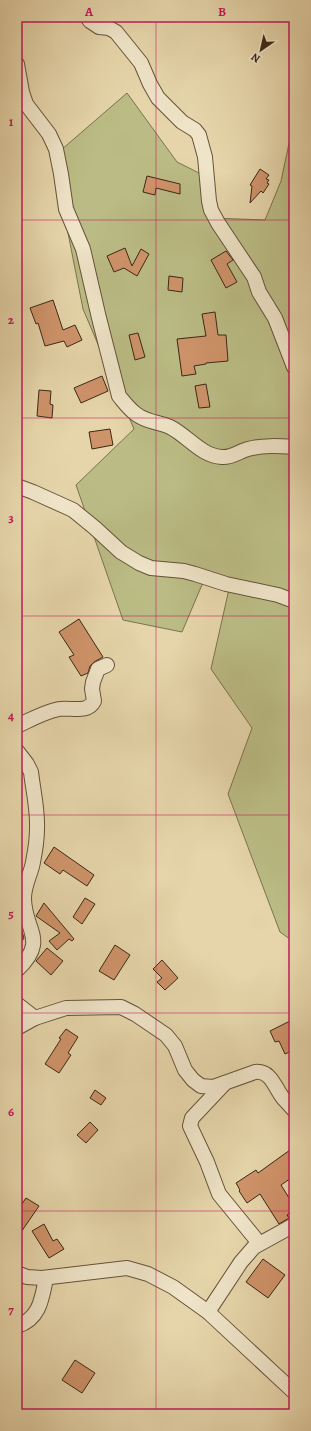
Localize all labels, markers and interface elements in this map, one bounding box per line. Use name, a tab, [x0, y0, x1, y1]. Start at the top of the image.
text: A	[84, 3, 94, 20]
text: B	[218, 3, 226, 20]
north arrow	[241, 30, 281, 70]
text: N	[248, 49, 263, 66]
text: 1	[9, 113, 14, 130]
text: 2	[8, 311, 15, 328]
text: 3	[8, 509, 14, 526]
text: 4	[8, 707, 14, 724]
text: 5	[8, 905, 14, 922]
text: 6	[8, 1103, 14, 1120]
text: 7	[8, 1301, 14, 1318]

